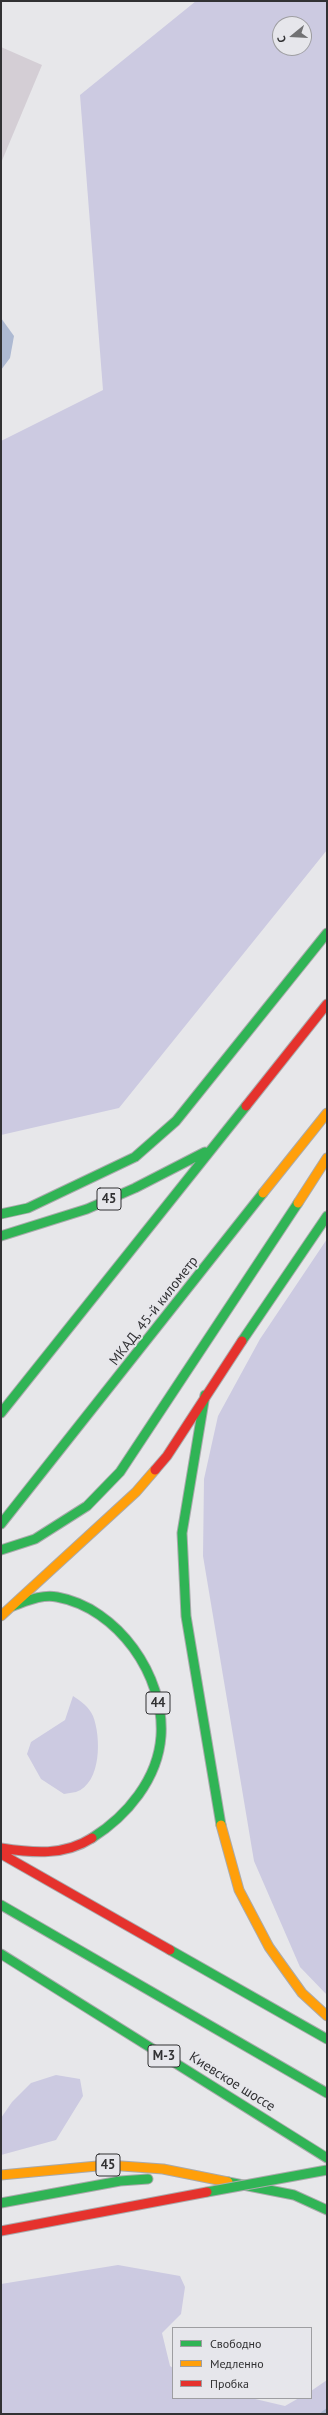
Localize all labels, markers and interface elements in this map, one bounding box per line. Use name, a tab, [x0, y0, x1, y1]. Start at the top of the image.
north arrow	[272, 16, 312, 56]
text: С	[274, 34, 289, 44]
road number: 45	[97, 1188, 121, 1210]
street label: МКАД, 45-й километр	[106, 1253, 202, 1369]
road number: 44	[146, 1692, 170, 1714]
road number: М-3	[148, 2045, 180, 2067]
street label: Киевское шоссе	[186, 2049, 278, 2115]
road number: 45	[96, 2154, 120, 2176]
legend	[172, 2327, 312, 2399]
text: Свободно	[210, 2336, 261, 2351]
text: Медленно	[210, 2356, 264, 2371]
text: Пробка	[210, 2376, 249, 2391]

